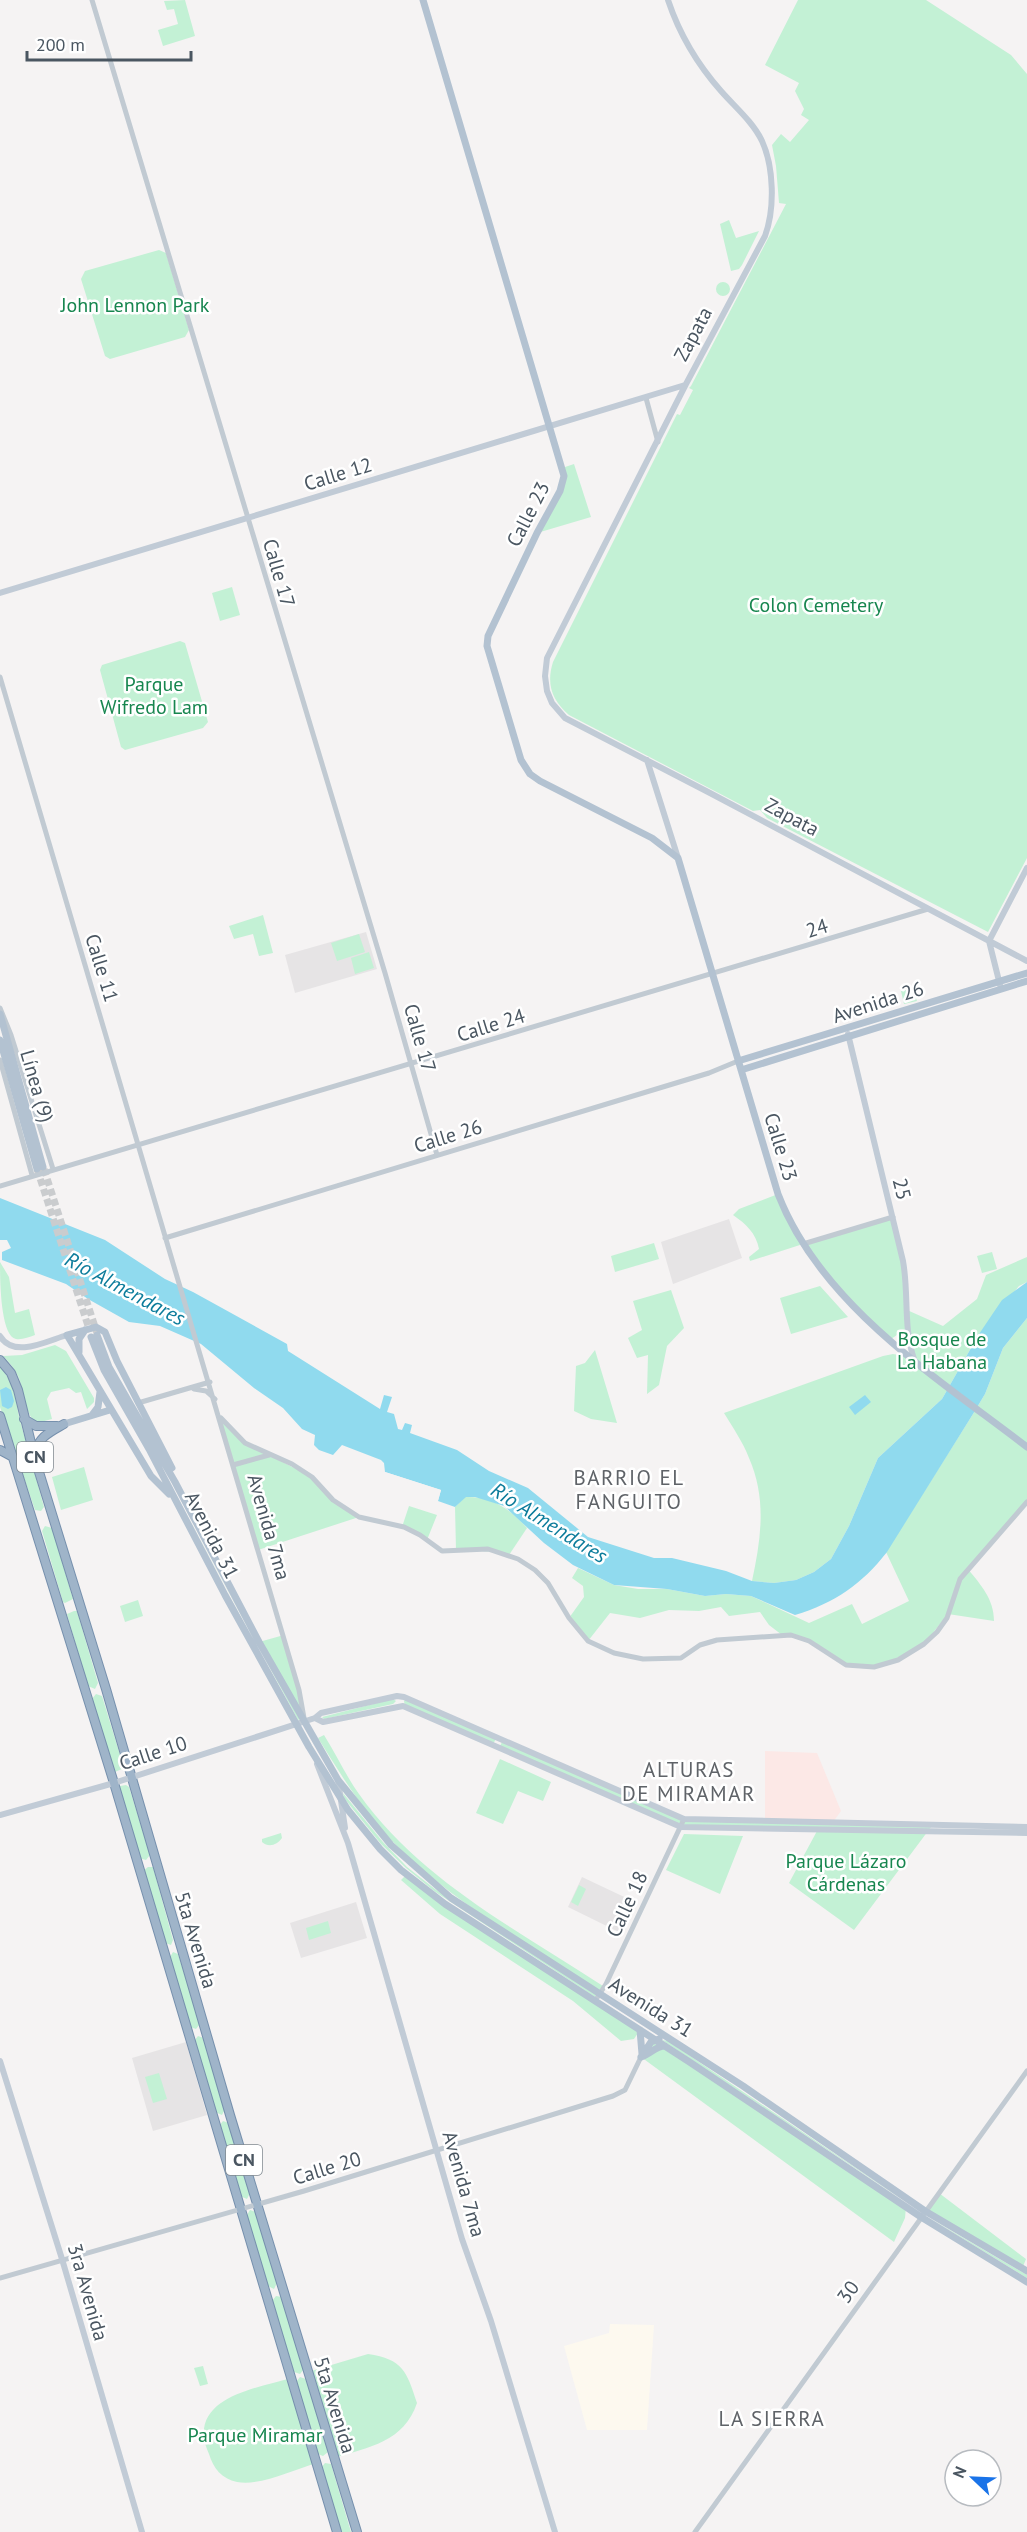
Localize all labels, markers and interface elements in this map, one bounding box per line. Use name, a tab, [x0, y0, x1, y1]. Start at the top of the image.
scale bar	[27, 24, 190, 62]
text: 200 m	[36, 33, 85, 56]
park label: John Lennon Park	[60, 292, 210, 318]
street label: Zapata	[668, 302, 718, 366]
street label: Calle 12	[301, 451, 375, 497]
street label: Calle 23	[501, 477, 555, 551]
street label: Calle 17	[257, 536, 301, 610]
park label: Colon Cemetery	[749, 592, 884, 618]
park label: Parque Wifredo Lam	[100, 671, 208, 720]
street label: Zapata	[760, 792, 824, 842]
street label: 24	[803, 912, 831, 944]
street label: Calle 11	[79, 931, 125, 1005]
street label: Avenida 26	[829, 975, 927, 1029]
street label: Calle 17	[398, 1001, 442, 1075]
street label: Calle 24	[454, 1002, 528, 1048]
street label: Línea (9)	[14, 1047, 60, 1125]
street label: Calle 23	[758, 1110, 804, 1184]
street label: Calle 26	[411, 1113, 485, 1159]
street label: 25	[887, 1175, 917, 1203]
water label: Río Almendares	[60, 1246, 191, 1332]
park label: Bosque de La Habana	[897, 1326, 987, 1375]
road number: CN	[17, 1442, 53, 1472]
district label: BARRIO EL FANGUITO	[573, 1464, 685, 1515]
street label: Avenida 7ma	[241, 1471, 297, 1583]
water label: Río Almendares	[486, 1476, 613, 1569]
street label: Avenida 31	[179, 1487, 245, 1583]
street label: Calle 10	[116, 1730, 190, 1776]
district label: ALTURAS DE MIRAMAR	[622, 1756, 756, 1807]
park label: Parque Lázaro Cárdenas	[786, 1848, 906, 1897]
street label: Calle 18	[600, 1867, 654, 1941]
street label: 5ta Avenida	[169, 1888, 223, 1992]
street label: Avenida 31	[604, 1971, 698, 2043]
street label: Avenida 7ma	[436, 2128, 492, 2240]
road number: CN	[226, 2145, 262, 2175]
street label: Calle 20	[290, 2145, 364, 2191]
street label: 3ra Avenida	[62, 2240, 114, 2344]
street label: 30	[831, 2275, 865, 2308]
street label: 5ta Avenida	[308, 2353, 362, 2457]
district label: LA SIERRA	[719, 2405, 825, 2432]
park label: Parque Miramar	[187, 2422, 323, 2448]
north arrow	[943, 2448, 1003, 2508]
text: N	[948, 2463, 970, 2481]

